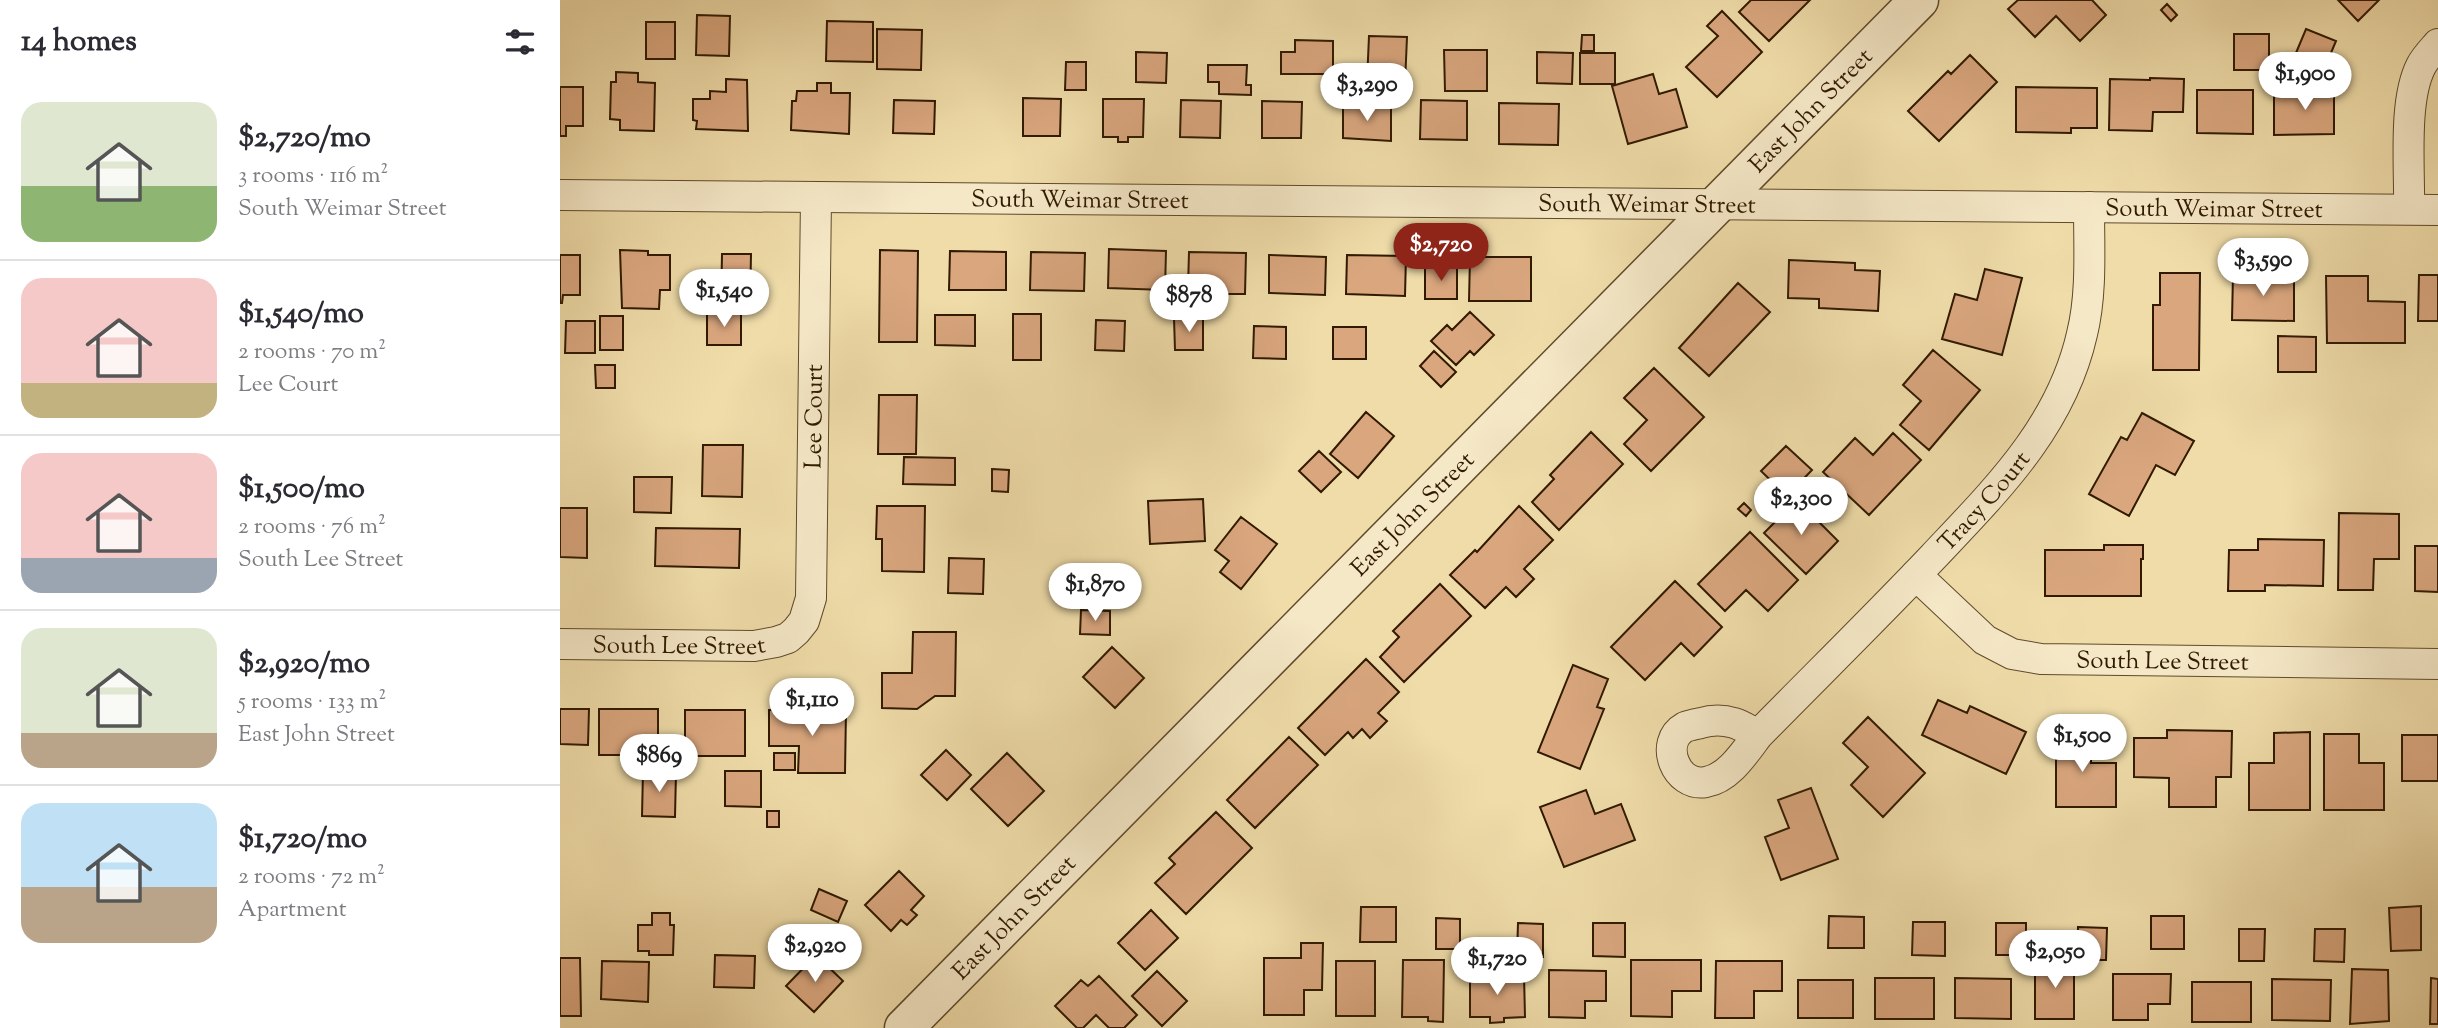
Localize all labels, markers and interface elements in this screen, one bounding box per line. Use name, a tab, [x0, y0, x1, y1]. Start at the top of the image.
text: 14 homes	[21, 21, 137, 64]
icon: filters	[501, 23, 539, 61]
street label: East John Street	[1742, 41, 1881, 182]
pin: $1,900	[2248, 52, 2362, 112]
text: $1,900	[2275, 58, 2335, 91]
pin: $3,290	[1310, 64, 1424, 123]
text: $3,290	[1336, 69, 1398, 102]
text: $2,720/mo	[238, 117, 371, 160]
icon: home	[77, 130, 161, 214]
text: 3 rooms · 116 m²	[238, 160, 388, 193]
street label: South Weimar Street	[971, 183, 1189, 219]
street label: South Weimar Street	[1538, 188, 1756, 224]
street label: South Weimar Street	[2105, 192, 2323, 228]
text: South Weimar Street	[238, 193, 447, 226]
pin: $2,720	[1384, 224, 1498, 283]
text: $2,720	[1410, 229, 1473, 262]
pin: $3,590	[2206, 238, 2320, 298]
text: $3,590	[2234, 244, 2292, 277]
pin: $1,540	[667, 270, 781, 329]
pin: $878	[1148, 274, 1230, 334]
text: $1,540	[695, 275, 753, 308]
text: $878	[1166, 280, 1212, 313]
text: $1,540/mo	[238, 293, 364, 336]
icon: home	[77, 306, 161, 390]
text: 2 rooms · 70 m²	[238, 336, 386, 369]
street label: Lee Court	[798, 364, 833, 469]
text: Lee Court	[238, 369, 338, 402]
street label: East John Street	[1344, 445, 1483, 585]
street label: Tracy Court	[1931, 445, 2040, 560]
text: $1,500/mo	[238, 468, 365, 511]
pin: $2,300	[1744, 477, 1858, 537]
icon: home	[77, 481, 161, 565]
text: $2,300	[1770, 483, 1832, 516]
text: 2 rooms · 76 m²	[238, 511, 386, 544]
text: South Lee Street	[238, 544, 403, 577]
pin: $1,870	[1038, 564, 1152, 623]
text: $1,870	[1065, 569, 1125, 602]
street label: South Lee Street	[592, 629, 769, 665]
text: $2,920/mo	[238, 643, 370, 686]
street label: South Lee Street	[2076, 644, 2249, 681]
icon: home	[77, 656, 161, 740]
pin: $1,110	[755, 678, 869, 738]
text: $1,110	[785, 684, 839, 717]
text: 5 rooms · 133 m²	[238, 686, 386, 719]
pin: $1,500	[2025, 714, 2139, 774]
text: East John Street	[238, 719, 395, 752]
text: $1,500	[2053, 720, 2111, 753]
pin: $869	[618, 734, 700, 794]
text: $869	[636, 740, 682, 773]
text: $1,720/mo	[238, 818, 367, 861]
icon: home	[77, 831, 161, 915]
street label: East John Street	[945, 848, 1085, 989]
text: 2 rooms · 72 m²	[238, 861, 385, 894]
text: Apartment	[238, 894, 347, 927]
pin: $2,920	[758, 925, 872, 984]
text: $2,920	[784, 930, 846, 963]
pin: $2,050	[1998, 930, 2112, 990]
text: $2,050	[2025, 936, 2085, 969]
pin: $1,720	[1440, 937, 1554, 997]
text: $1,720	[1467, 943, 1527, 976]

